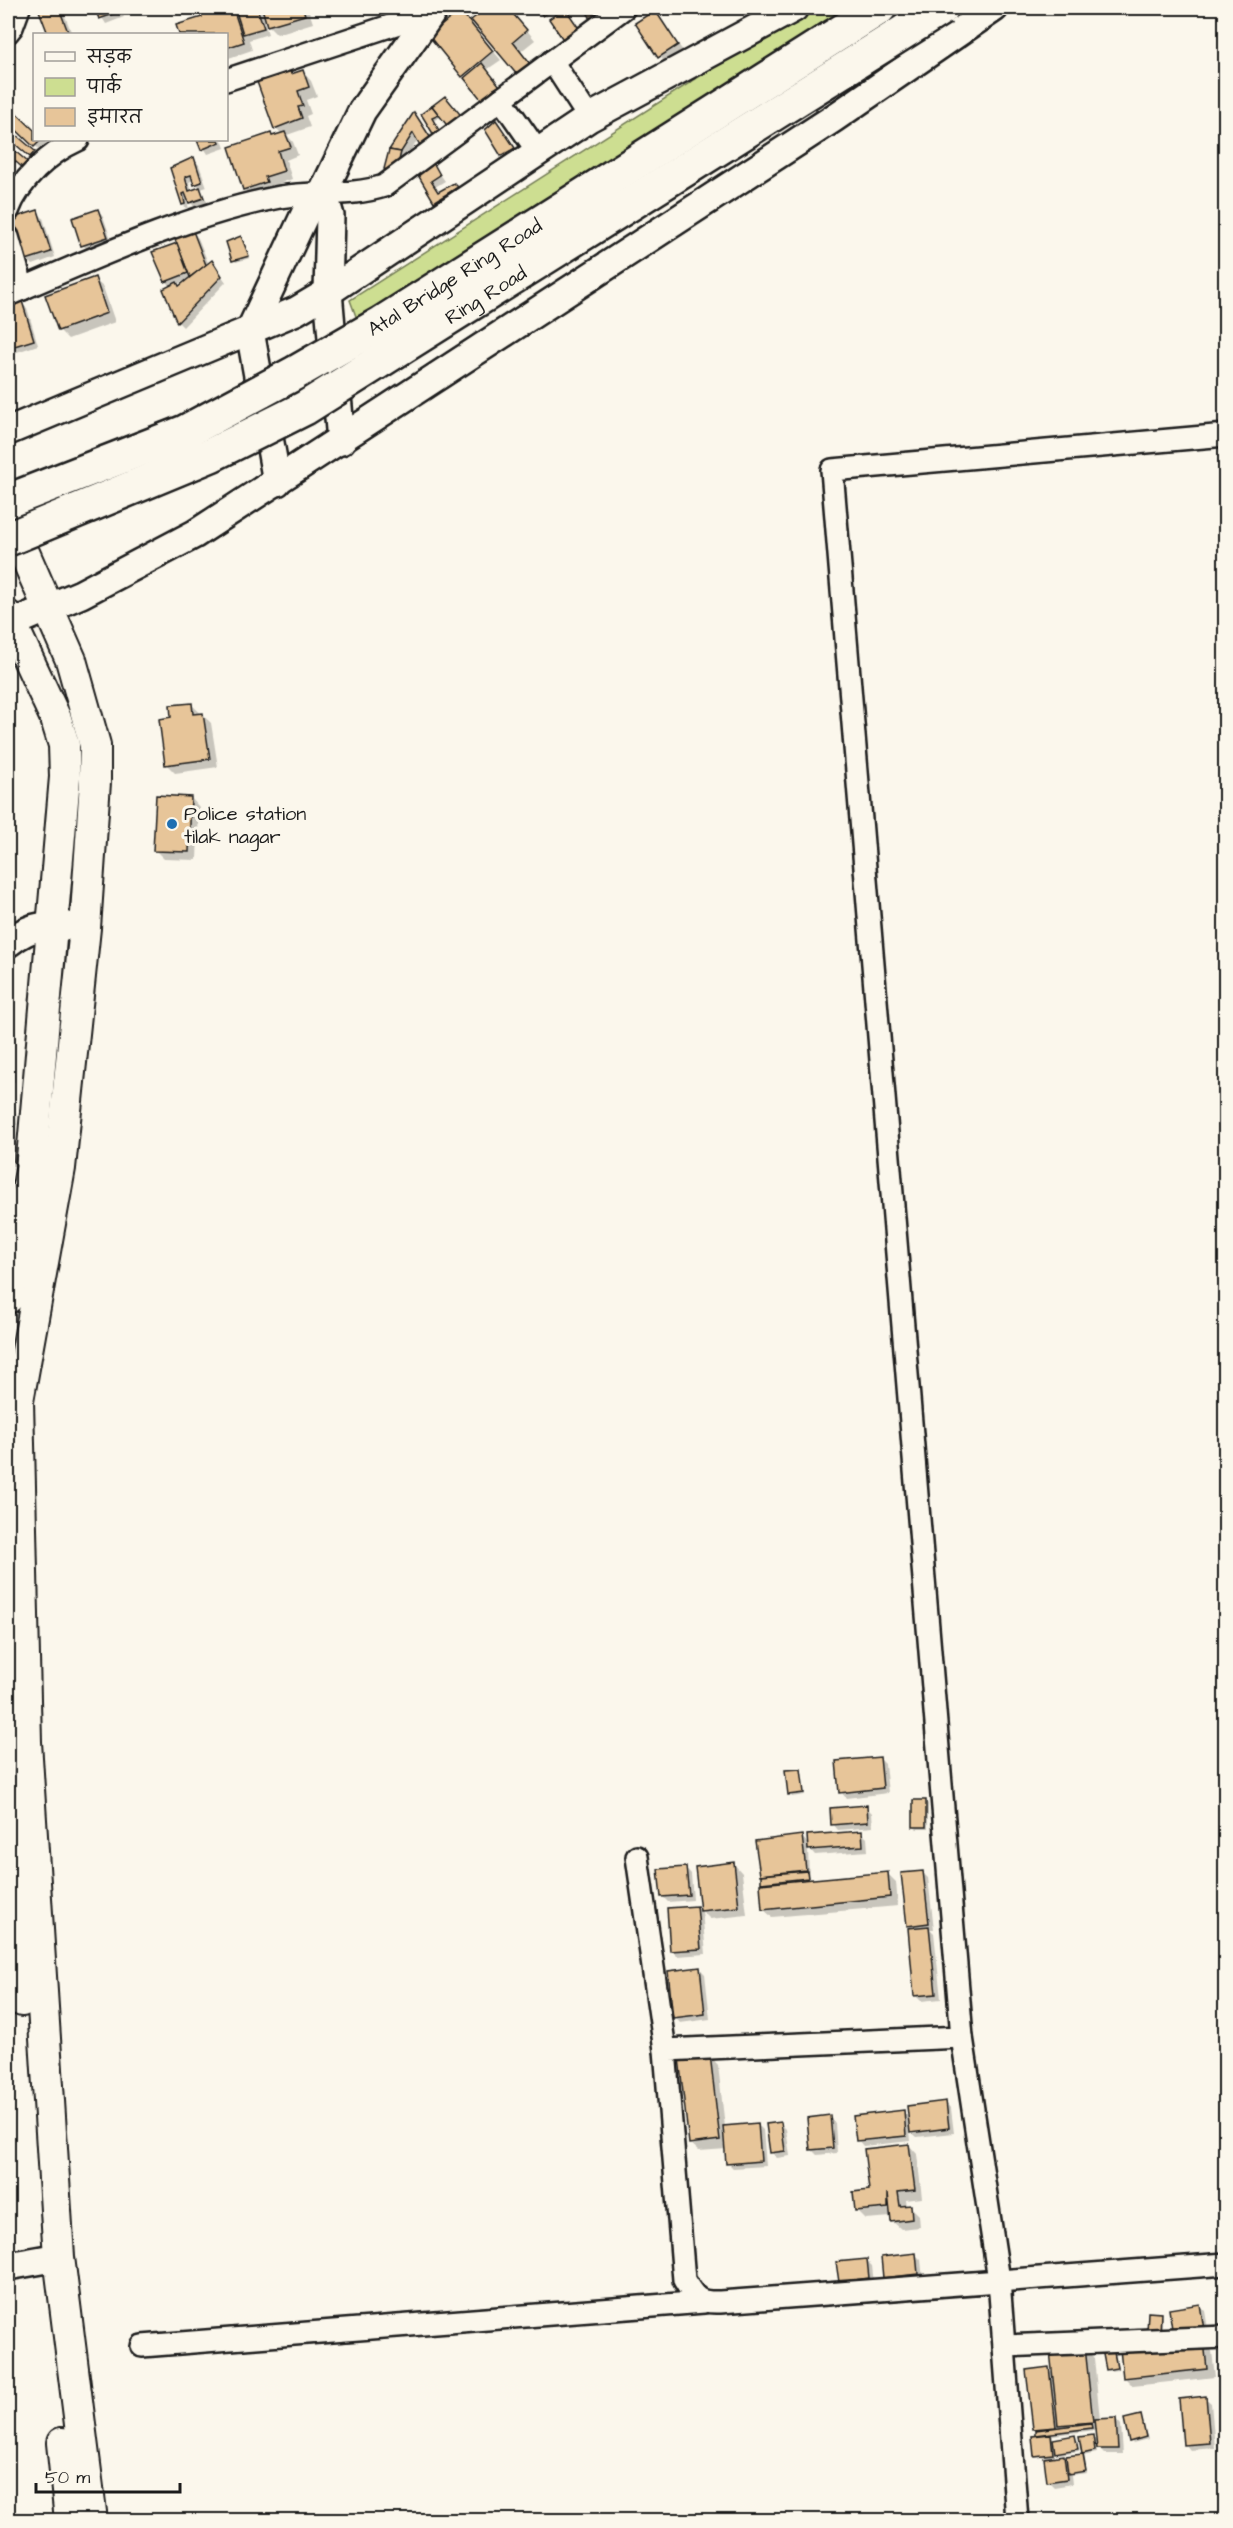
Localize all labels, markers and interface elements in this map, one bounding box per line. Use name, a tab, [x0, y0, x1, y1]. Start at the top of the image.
legend	[33, 33, 228, 141]
text: सड़क	[86, 45, 132, 70]
text: पार्क	[86, 73, 122, 100]
text: इमारत	[87, 105, 143, 130]
street label: Atal Bridge Ring Road	[362, 212, 546, 340]
street label: Ring Road	[442, 262, 532, 330]
place label: Police station tilak nagar	[184, 800, 306, 852]
marker: Police station tilak nagar	[165, 817, 179, 831]
scale bar	[36, 2456, 180, 2494]
text: 50 m	[45, 2465, 90, 2490]

